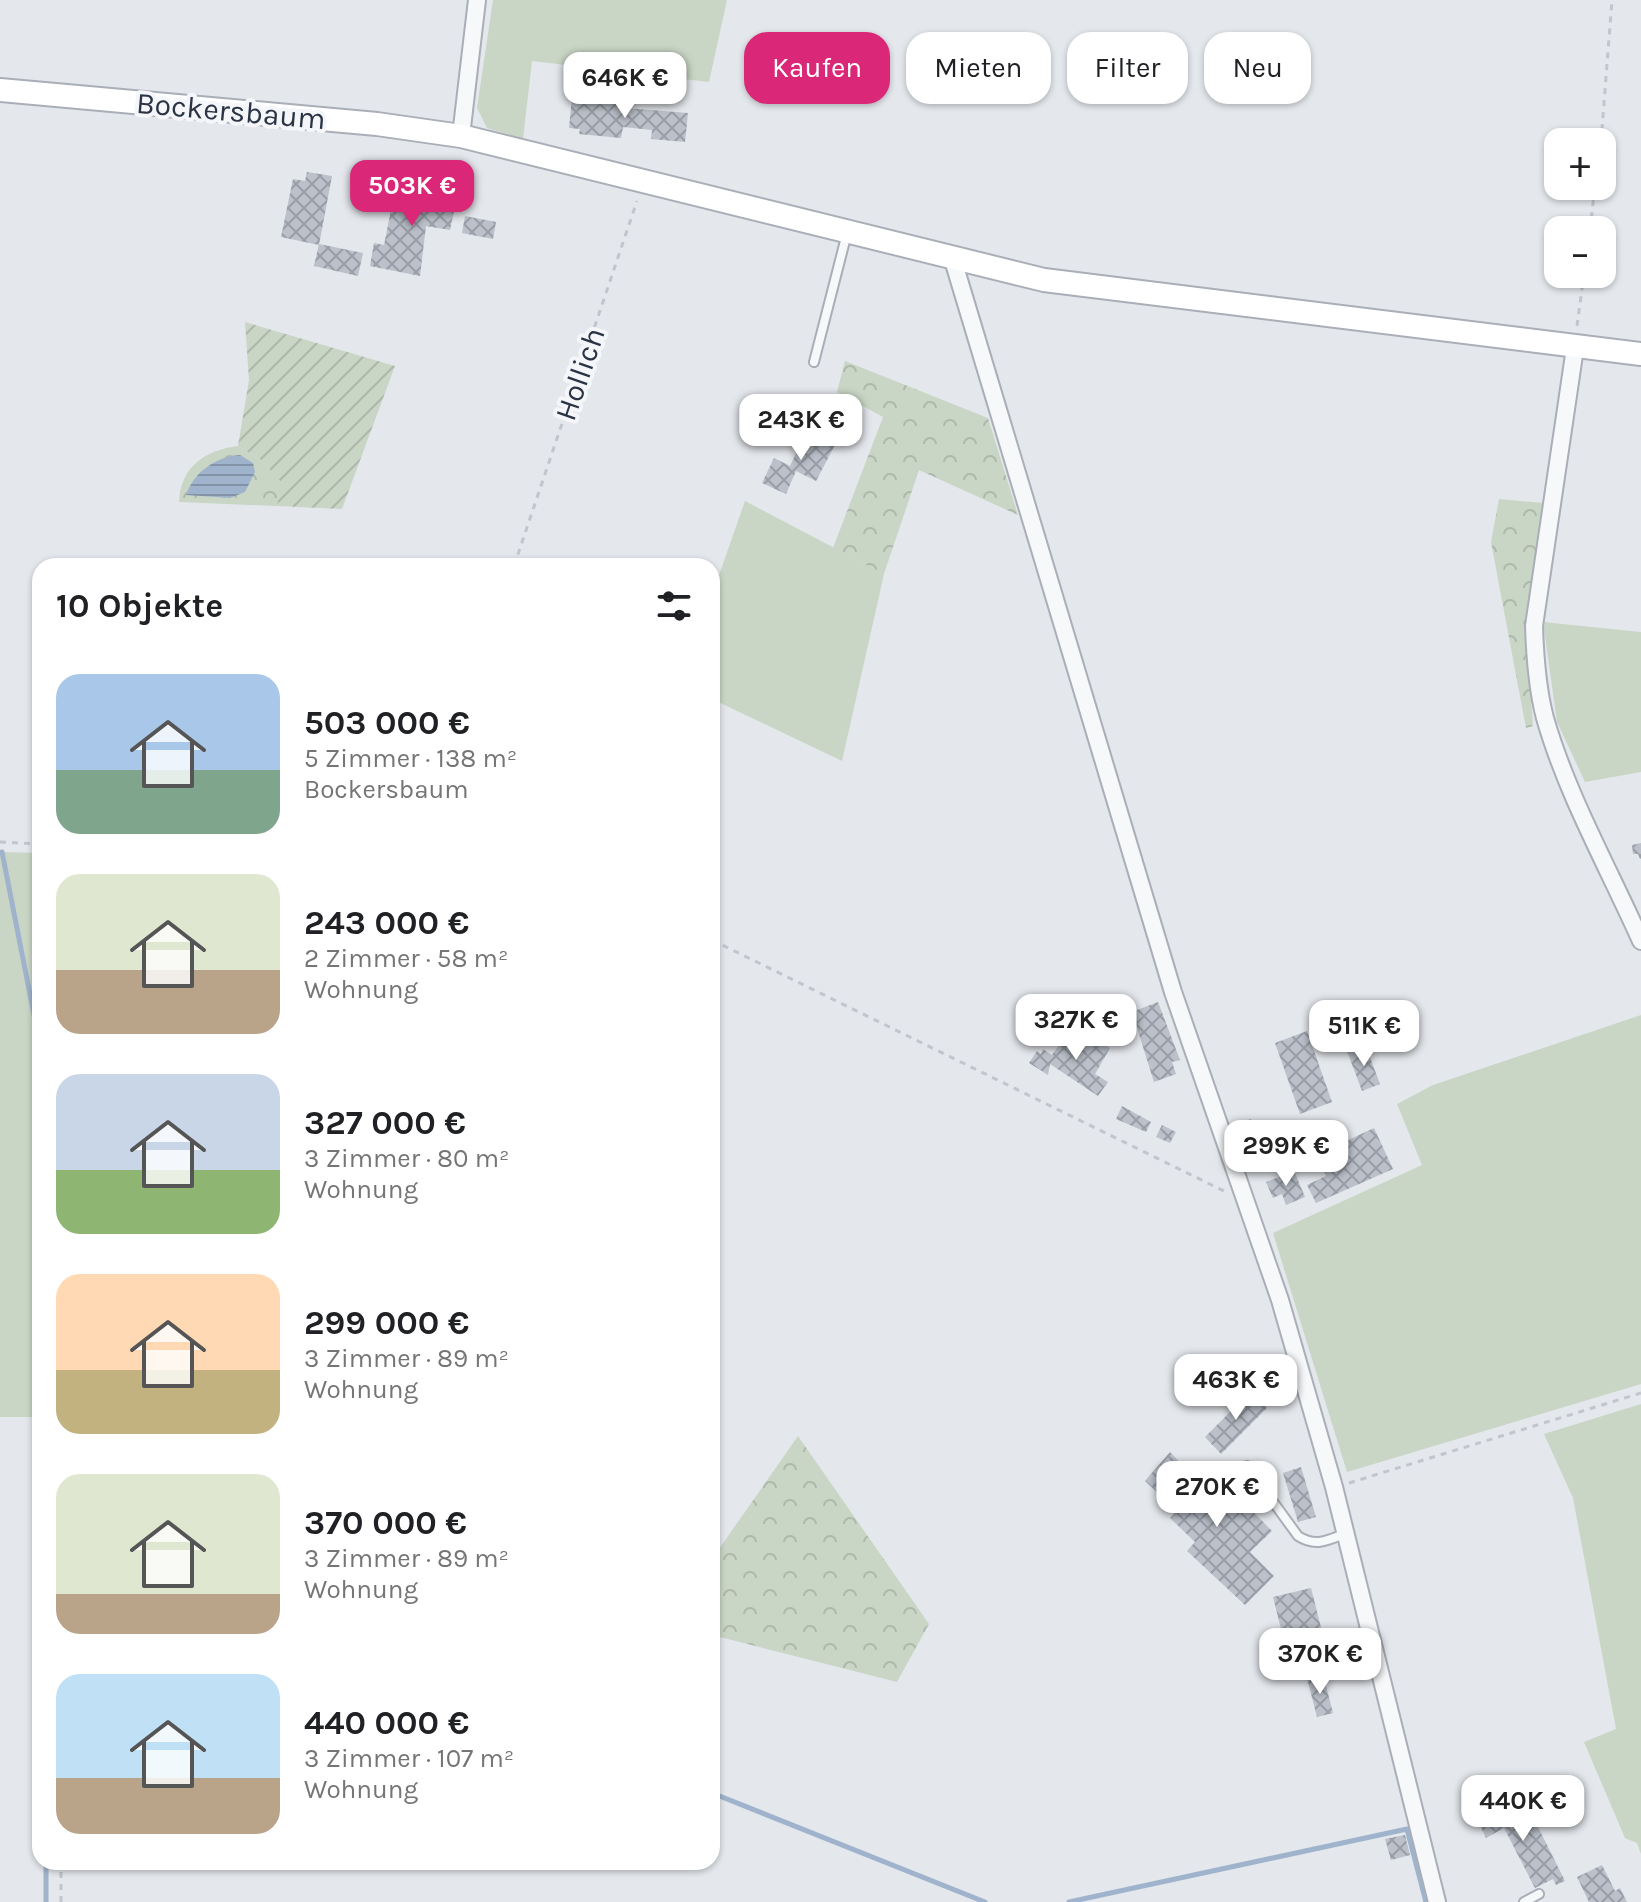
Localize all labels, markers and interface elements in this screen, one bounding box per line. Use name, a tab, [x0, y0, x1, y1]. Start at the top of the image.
chip: Kaufen	[744, 32, 890, 104]
chip: Mieten	[906, 32, 1051, 104]
chip: Filter	[1067, 32, 1188, 104]
chip: Neu	[1204, 32, 1311, 104]
pin: 646K €	[560, 52, 690, 120]
text: 646K €	[581, 62, 669, 93]
street label: Bockersbaum	[135, 85, 327, 137]
map controls	[1544, 128, 1616, 288]
button: +	[1544, 128, 1616, 200]
pin: 503K €	[347, 160, 477, 228]
text: 503K €	[368, 170, 456, 201]
button: −	[1544, 216, 1616, 288]
street label: Hollich	[547, 323, 613, 425]
pin: 243K €	[736, 394, 866, 462]
text: 243K €	[757, 404, 845, 435]
icon: filters	[652, 584, 696, 628]
text: 10 Objekte	[56, 586, 223, 626]
text: 503 000 €	[304, 703, 470, 743]
icon: home	[120, 706, 216, 802]
text: 5 Zimmer · 138 m²	[304, 743, 517, 774]
text: Bockersbaum	[304, 774, 469, 805]
text: 243 000 €	[304, 903, 469, 943]
icon: home	[120, 906, 216, 1002]
text: 2 Zimmer · 58 m²	[304, 943, 508, 974]
text: Wohnung	[304, 974, 418, 1005]
pin: 327K €	[1011, 994, 1141, 1062]
pin: 511K €	[1299, 1000, 1429, 1068]
text: 327K €	[1034, 1004, 1118, 1035]
text: 511K €	[1327, 1010, 1401, 1041]
text: 327 000 €	[304, 1103, 466, 1143]
icon: home	[120, 1106, 216, 1202]
pin: 299K €	[1221, 1120, 1351, 1188]
text: 299K €	[1242, 1130, 1330, 1161]
text: 3 Zimmer · 80 m²	[304, 1143, 509, 1174]
text: Wohnung	[304, 1174, 418, 1205]
text: 299 000 €	[304, 1303, 469, 1343]
icon: home	[120, 1306, 216, 1402]
text: 3 Zimmer · 89 m²	[304, 1343, 509, 1374]
pin: 463K €	[1171, 1354, 1301, 1422]
text: 463K €	[1192, 1364, 1280, 1395]
text: Wohnung	[304, 1374, 418, 1405]
pin: 270K €	[1152, 1461, 1282, 1529]
text: 270K €	[1174, 1471, 1260, 1502]
text: 370 000 €	[304, 1503, 467, 1543]
icon: home	[120, 1506, 216, 1602]
text: 3 Zimmer · 89 m²	[304, 1543, 509, 1574]
text: Wohnung	[304, 1574, 418, 1605]
pin: 370K €	[1255, 1628, 1385, 1696]
text: 370K €	[1277, 1638, 1363, 1669]
text: 440 000 €	[304, 1703, 469, 1743]
icon: home	[120, 1706, 216, 1802]
text: 3 Zimmer · 107 m²	[304, 1743, 514, 1774]
text: Wohnung	[304, 1774, 418, 1805]
pin: 440K €	[1458, 1775, 1588, 1843]
text: 440K €	[1479, 1785, 1567, 1816]

